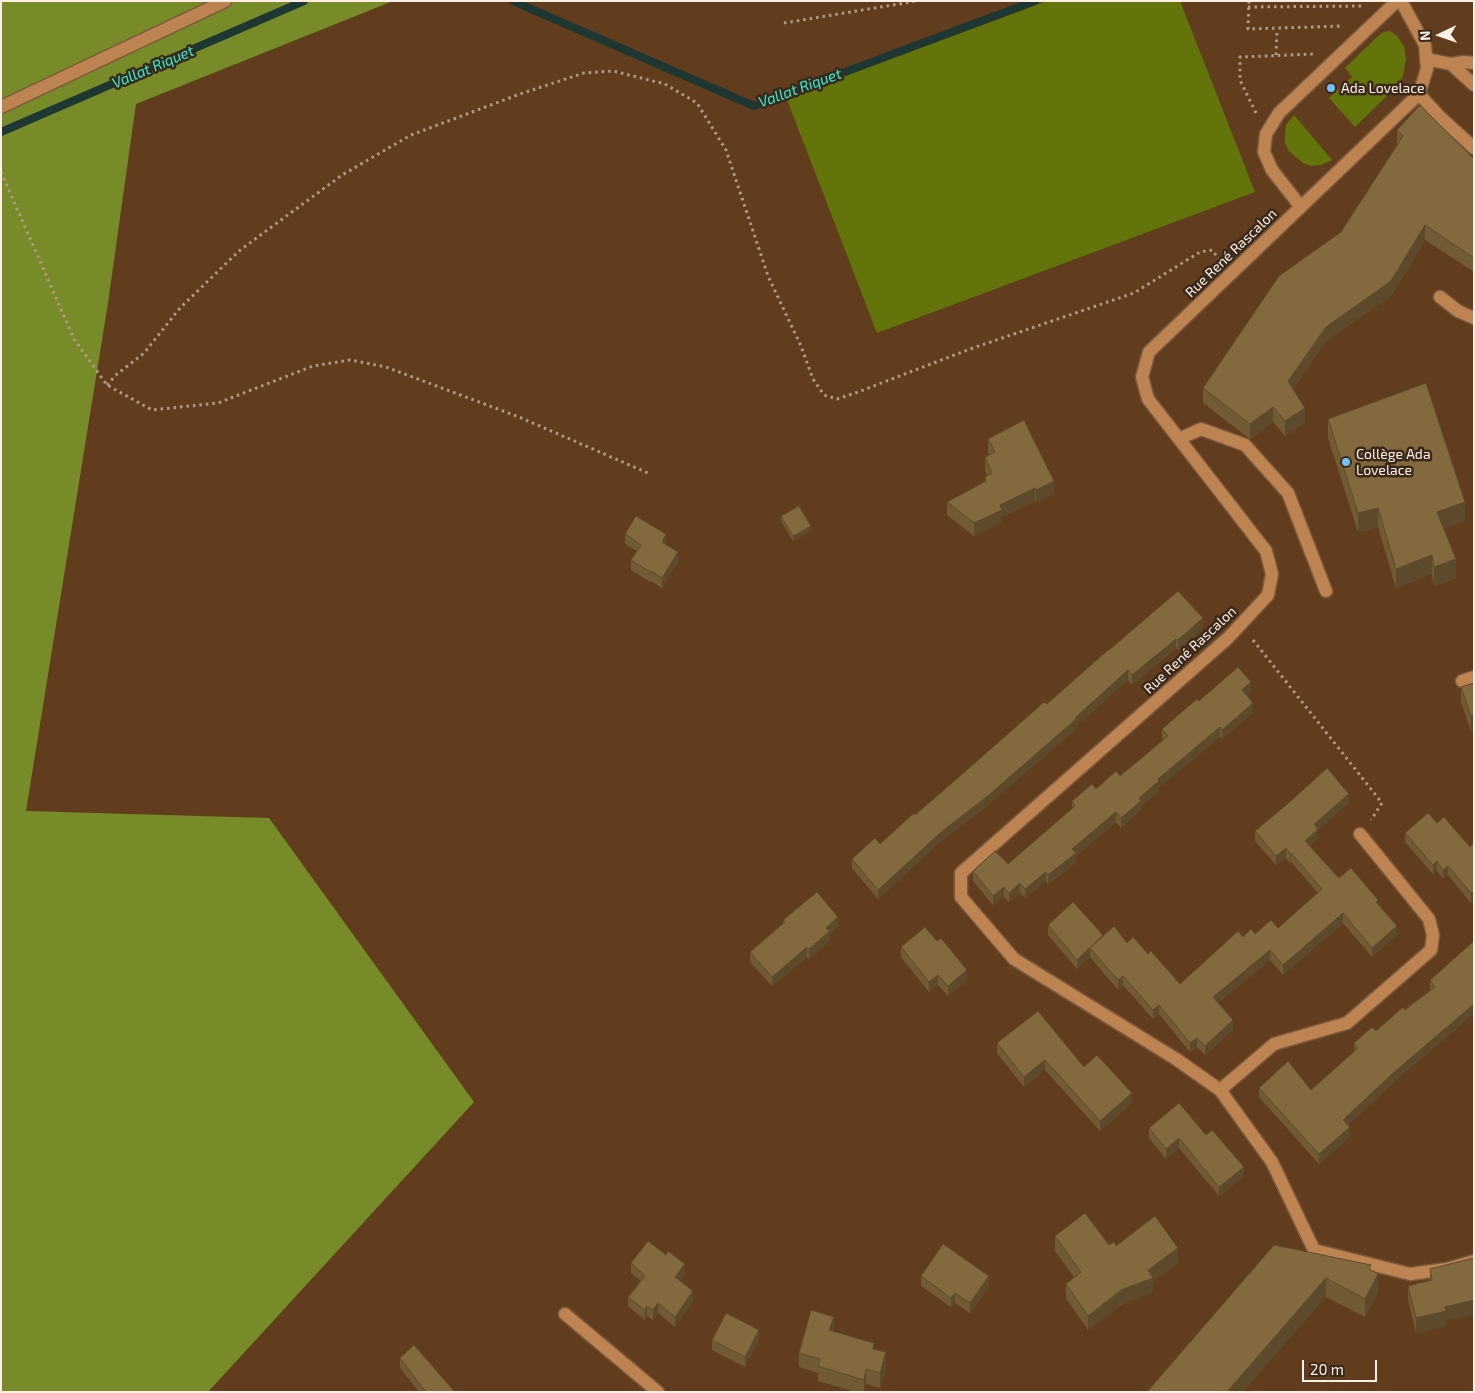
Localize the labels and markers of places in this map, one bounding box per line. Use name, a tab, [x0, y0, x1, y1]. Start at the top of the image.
place label: Ada Lovelace	[1341, 80, 1425, 96]
marker: Ada Lovelace	[1325, 82, 1337, 94]
place label: Collège Ada Lovelace	[1356, 446, 1431, 478]
marker: Collège Ada Lovelace	[1340, 456, 1352, 468]

